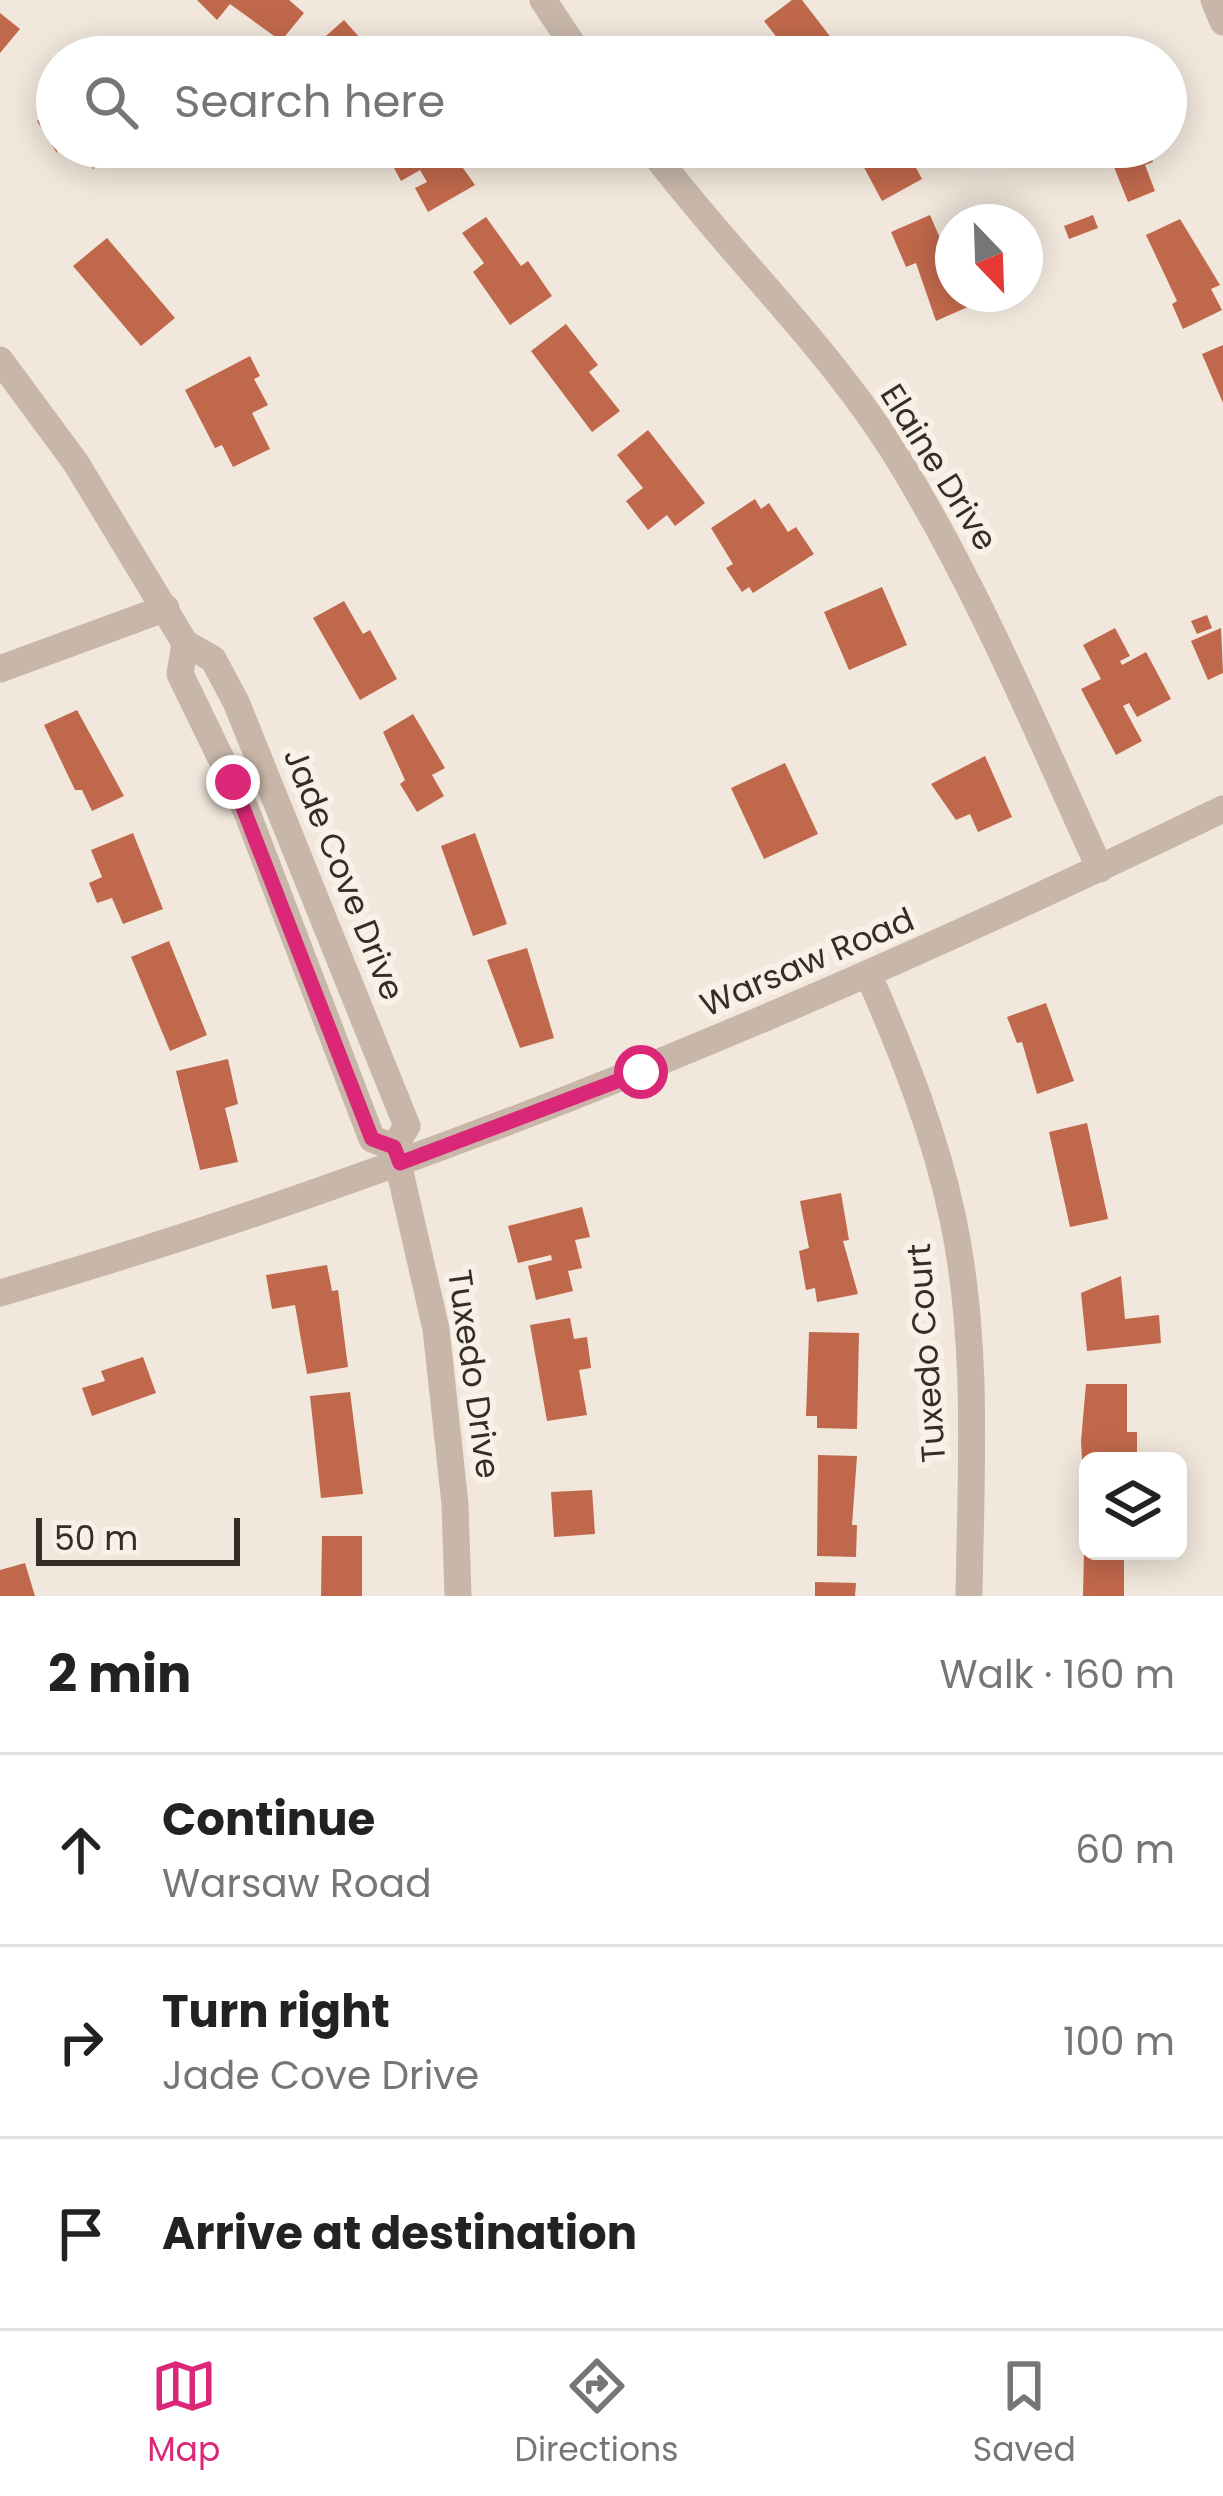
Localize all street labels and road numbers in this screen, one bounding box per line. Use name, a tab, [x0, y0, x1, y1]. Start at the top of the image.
street label: Elaine Drive	[869, 375, 1009, 559]
street label: Jade Cove Drive	[272, 741, 416, 1007]
street label: Warsaw Road	[693, 896, 921, 1028]
street label: Tuxedo Court	[895, 1242, 957, 1464]
street label: Tuxedo Drive	[436, 1267, 512, 1481]

